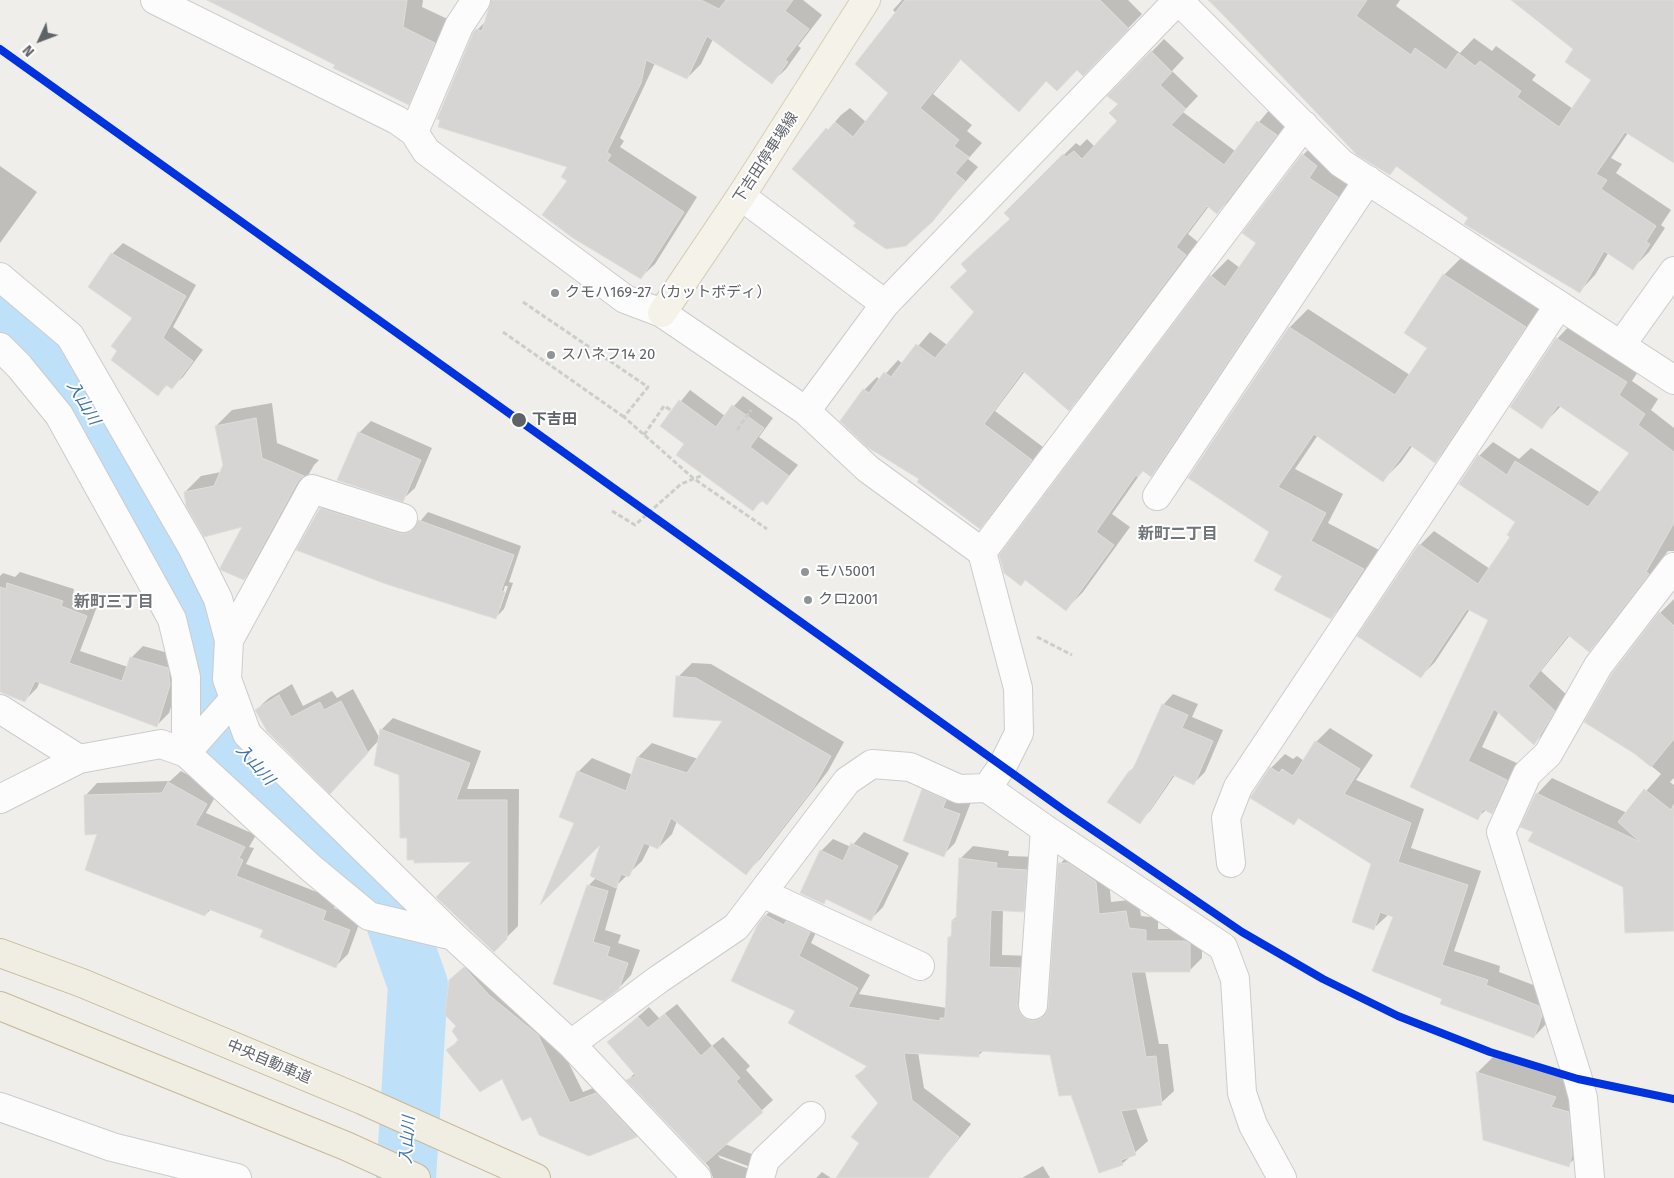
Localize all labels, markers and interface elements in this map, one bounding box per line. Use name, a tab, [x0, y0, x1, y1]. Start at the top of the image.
north arrow	[15, 15, 65, 65]
text: N	[19, 41, 38, 60]
street label: 下吉田停車場線	[730, 109, 802, 207]
place label: クモハ169-27（カットボディ）	[565, 284, 771, 302]
marker: クモハ169-27（カットボディ）	[549, 287, 561, 299]
place label: スハネフ14 20	[561, 346, 655, 364]
marker: スハネフ14 20	[545, 349, 557, 361]
water label: 入山川	[62, 377, 104, 429]
marker: 下吉田	[510, 411, 528, 429]
place label: 下吉田	[532, 411, 577, 429]
district label: 新町二丁目	[1138, 525, 1218, 545]
place label: モハ5001	[815, 563, 875, 581]
marker: モハ5001	[799, 566, 811, 578]
place label: クロ2001	[818, 591, 878, 609]
district label: 新町三丁目	[74, 593, 154, 613]
marker: クロ2001	[802, 594, 814, 606]
water label: 入山川	[232, 741, 278, 789]
street label: 中央自動車道	[224, 1036, 314, 1088]
water label: 入山川	[397, 1115, 419, 1165]

